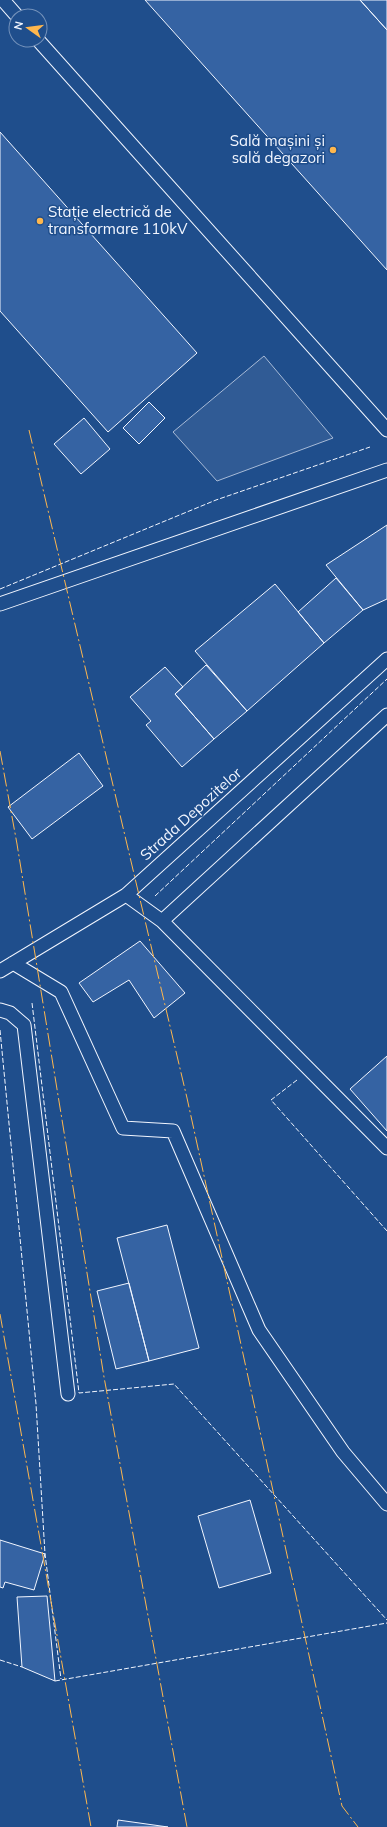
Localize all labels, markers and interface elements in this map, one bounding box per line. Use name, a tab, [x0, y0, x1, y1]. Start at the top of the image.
north arrow	[8, 8, 48, 48]
text: N	[10, 20, 26, 31]
place label: Sală mașini și sală degazori	[230, 131, 325, 167]
marker: Sală mașini și sală degazori	[328, 145, 338, 155]
place label: Stație electrică de transformare 110kV	[48, 202, 188, 238]
marker: Stație electrică de transformare 110kV	[35, 216, 45, 226]
street label: Strada Depozitelor	[136, 763, 246, 864]

